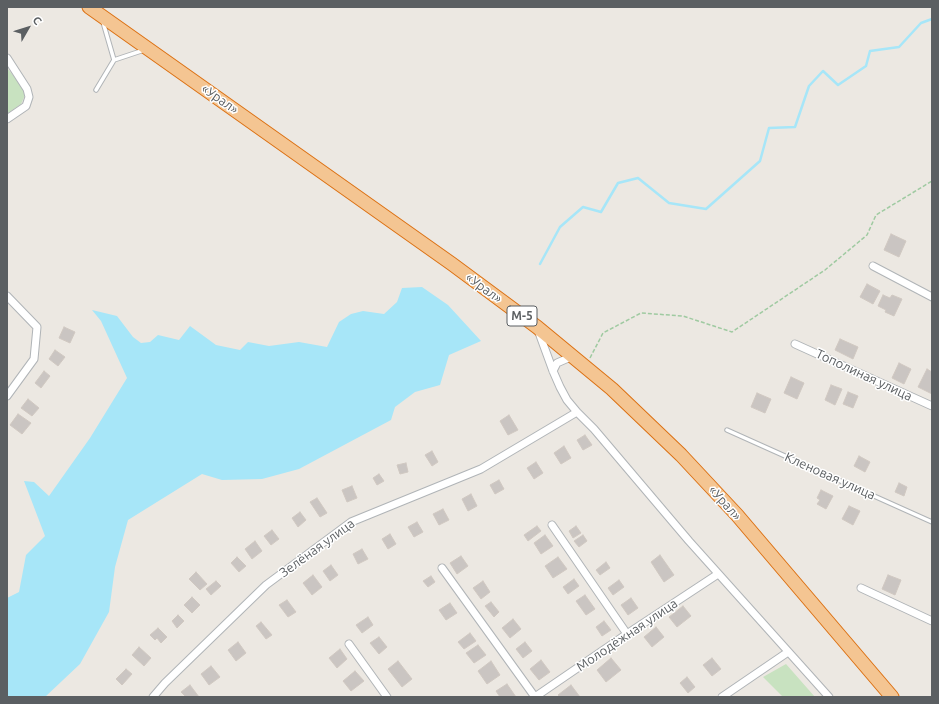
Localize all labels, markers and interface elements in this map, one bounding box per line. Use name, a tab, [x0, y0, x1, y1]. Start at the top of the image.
north arrow	[8, 8, 48, 48]
text: С	[30, 14, 44, 27]
street label: «Урал»	[199, 81, 241, 117]
street label: «Урал»	[463, 270, 505, 306]
road number: М-5	[507, 306, 537, 326]
street label: Тополиная улица	[813, 346, 915, 404]
street label: Кленовая улица	[782, 449, 878, 503]
street label: «Урал»	[705, 482, 745, 524]
street label: Зелёная улица	[276, 516, 358, 580]
street label: Молодёжная улица	[574, 595, 680, 675]

